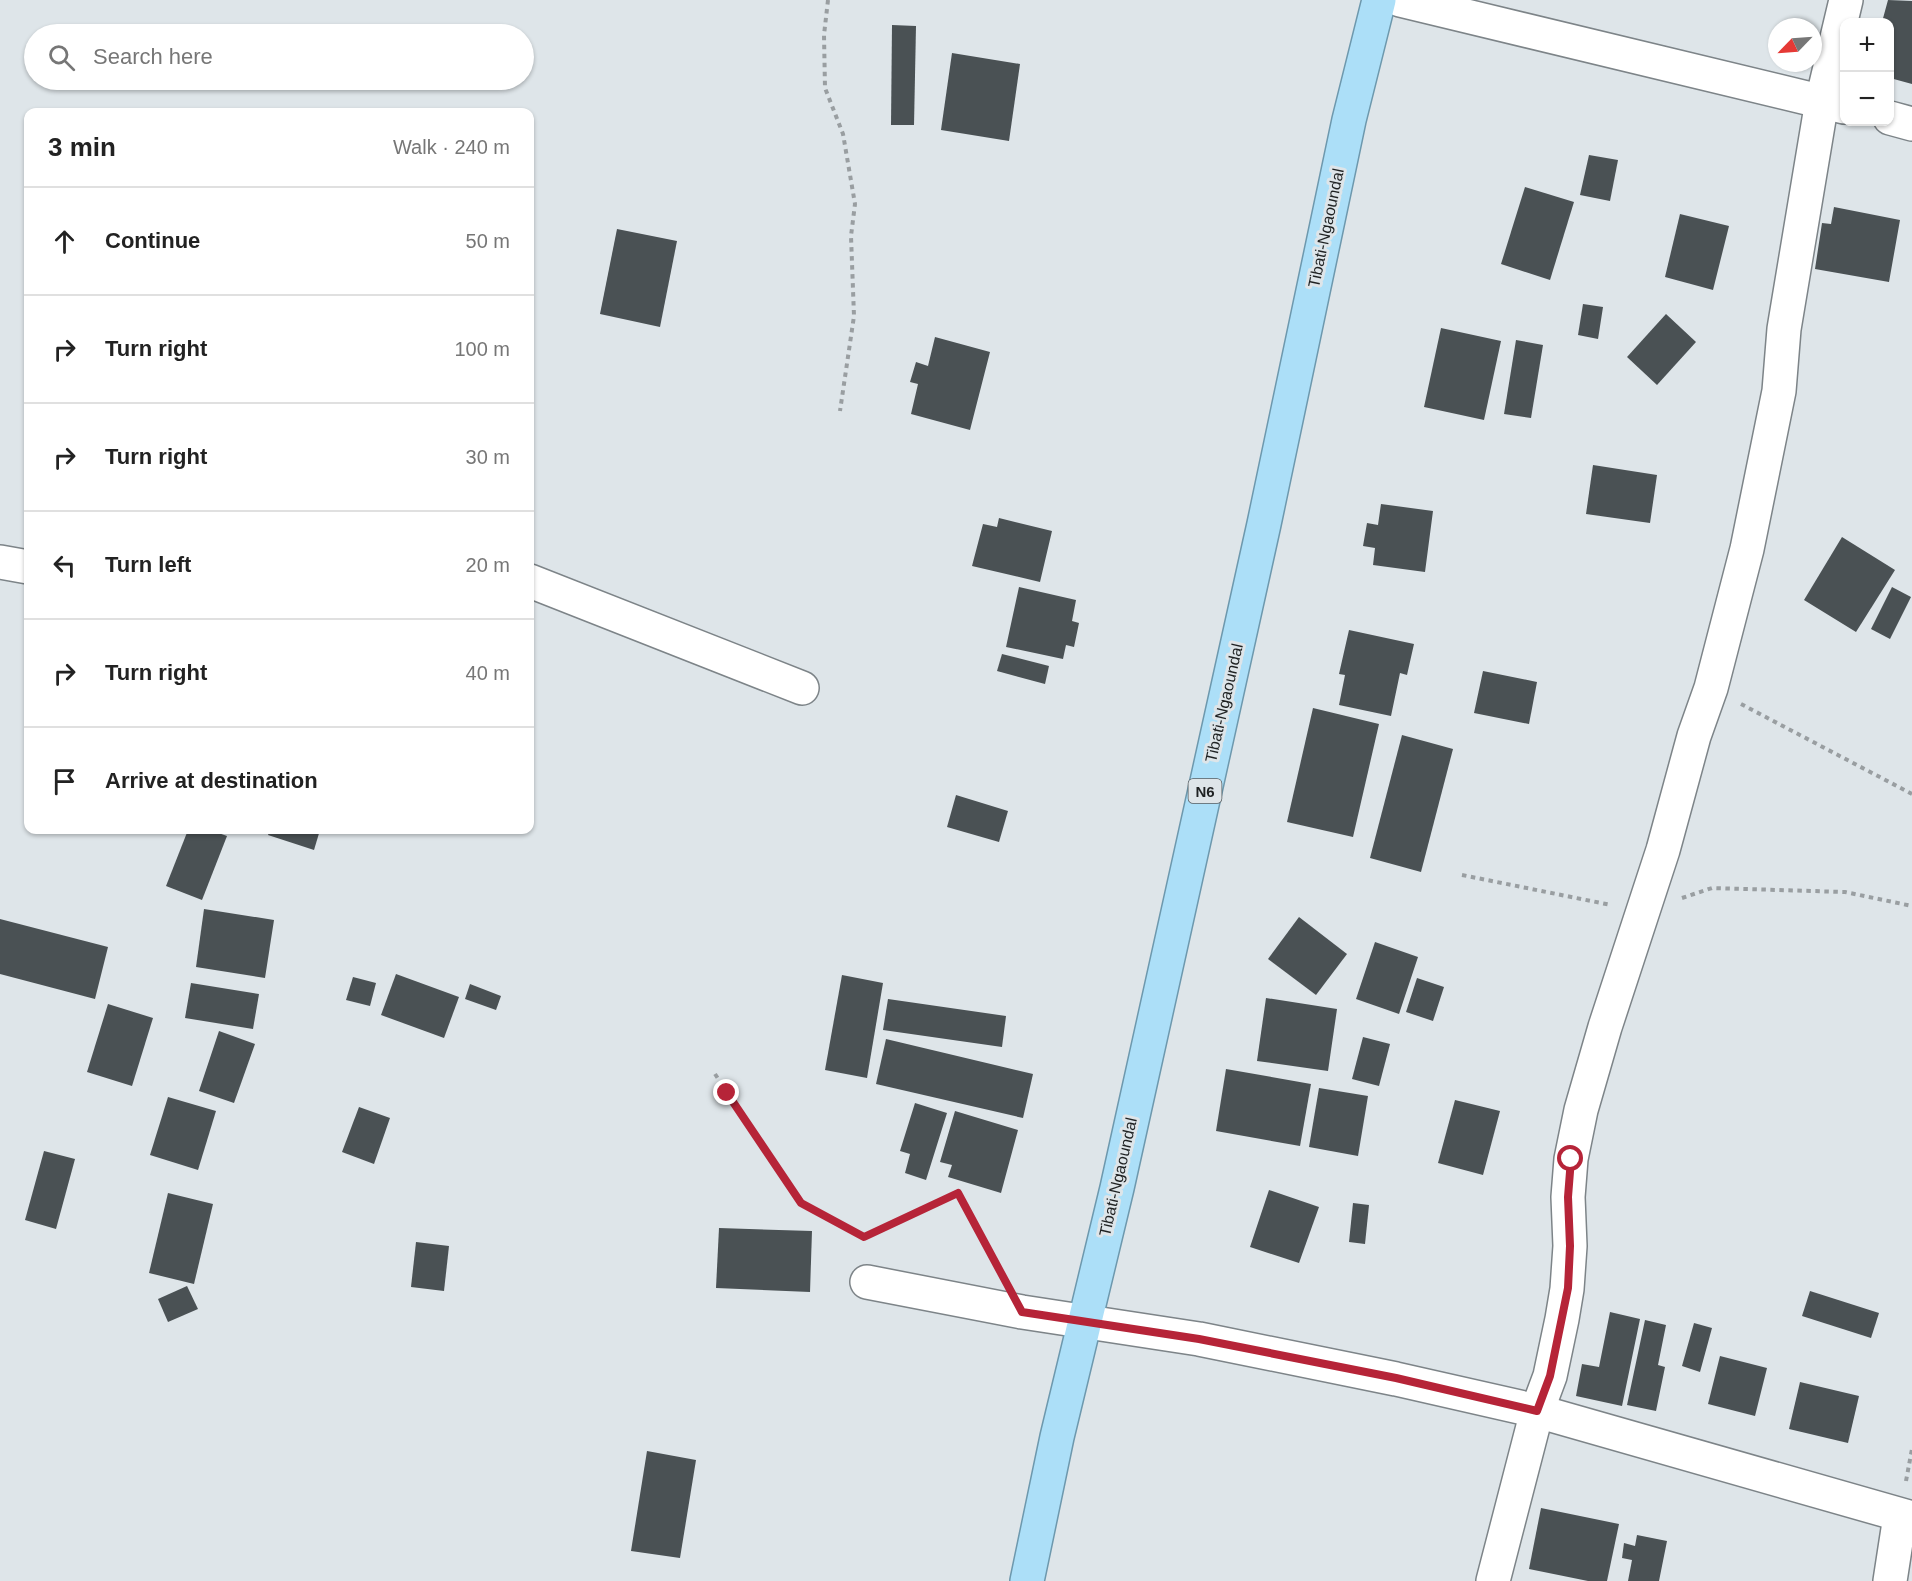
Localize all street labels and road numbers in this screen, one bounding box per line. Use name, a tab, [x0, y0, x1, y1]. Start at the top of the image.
street label: Tibati-Ngaoundal	[1305, 167, 1347, 289]
street label: Tibati-Ngaoundal	[1202, 642, 1246, 764]
road number: N6	[1188, 779, 1222, 803]
street label: Tibati-Ngaoundal	[1096, 1116, 1140, 1238]

